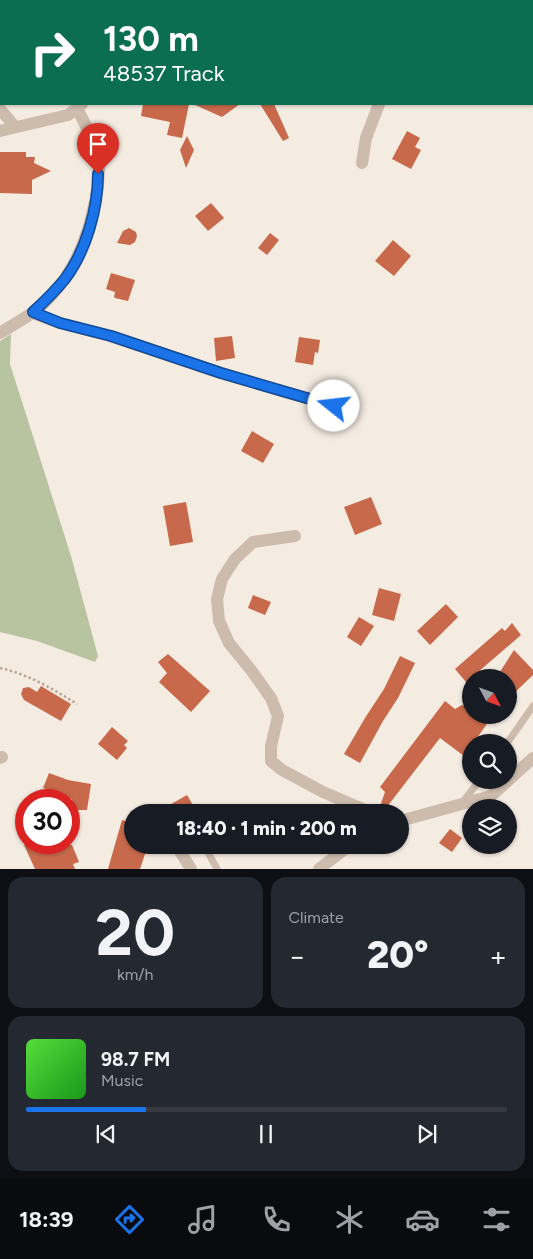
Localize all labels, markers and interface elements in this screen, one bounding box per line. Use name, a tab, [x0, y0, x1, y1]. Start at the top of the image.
text: 130 m	[103, 18, 199, 60]
icon: right	[20, 20, 85, 85]
text: 48537 Track	[103, 60, 224, 87]
pin	[77, 123, 119, 174]
icon: arrive	[84, 130, 112, 158]
position arrow	[307, 379, 359, 431]
north arrow	[462, 669, 518, 724]
map controls	[462, 669, 517, 854]
button: search	[462, 734, 517, 789]
speed limit sign: 30	[15, 789, 80, 854]
button: layers	[462, 799, 517, 854]
text: 18:40 · 1 min · 200 m	[176, 817, 357, 840]
text: 20	[95, 893, 175, 971]
text: Climate	[289, 908, 344, 927]
text: 20°	[367, 932, 429, 978]
text: −	[289, 939, 306, 973]
text: +	[490, 939, 507, 973]
text: km/h	[117, 965, 154, 984]
text: 98.7 FM	[101, 1048, 170, 1071]
text: Music	[101, 1071, 143, 1090]
icon: previous	[92, 1120, 120, 1148]
icon: pause	[252, 1120, 280, 1148]
icon: next	[413, 1120, 441, 1148]
icon: directions	[112, 1202, 147, 1237]
icon: music	[185, 1202, 220, 1237]
icon: phone	[259, 1202, 294, 1237]
icon: climate	[332, 1202, 367, 1237]
icon: car	[405, 1202, 440, 1237]
icon: filters	[479, 1202, 514, 1237]
text: 18:39	[19, 1206, 74, 1233]

